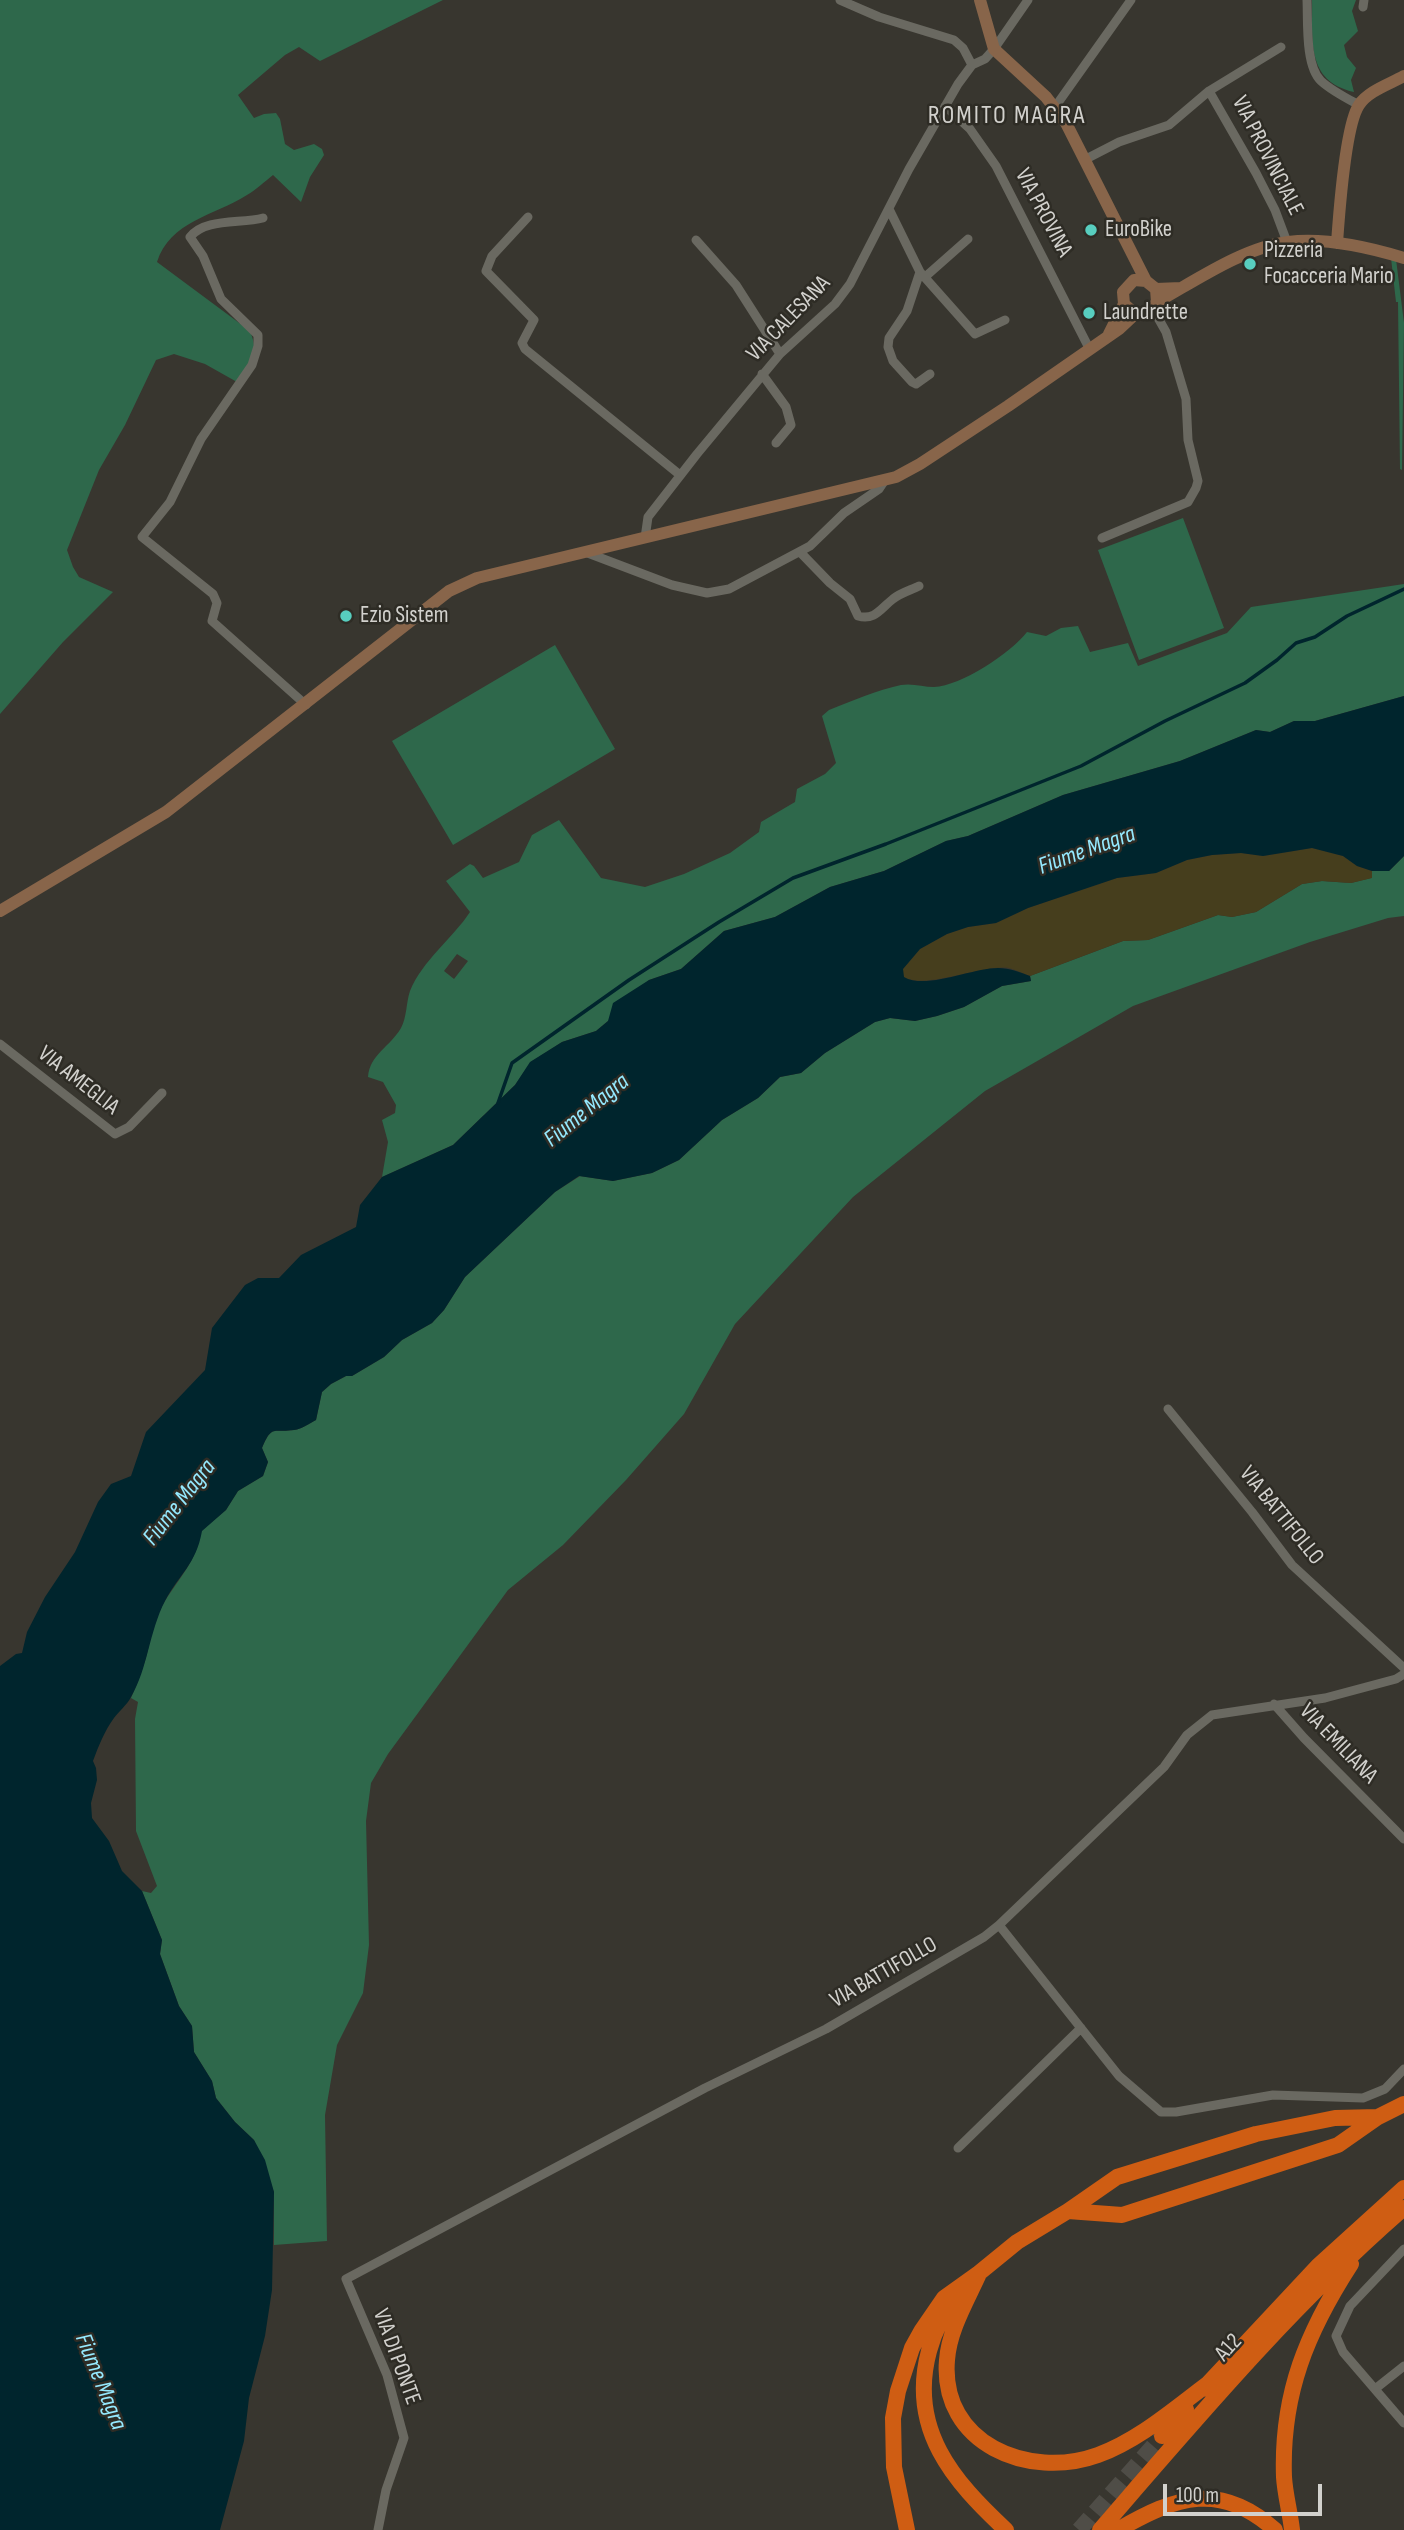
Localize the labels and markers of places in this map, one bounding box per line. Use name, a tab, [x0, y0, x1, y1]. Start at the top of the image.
place label: EuroBike	[1105, 216, 1172, 244]
marker: EuroBike	[1083, 222, 1099, 238]
place label: Pizzeria Focacceria Mario	[1264, 237, 1393, 291]
marker: Pizzeria Focacceria Mario	[1242, 256, 1258, 272]
place label: Laundrette	[1103, 299, 1188, 327]
marker: Laundrette	[1081, 305, 1097, 321]
place label: Ezio Sistem	[360, 602, 448, 630]
marker: Ezio Sistem	[338, 608, 354, 624]

